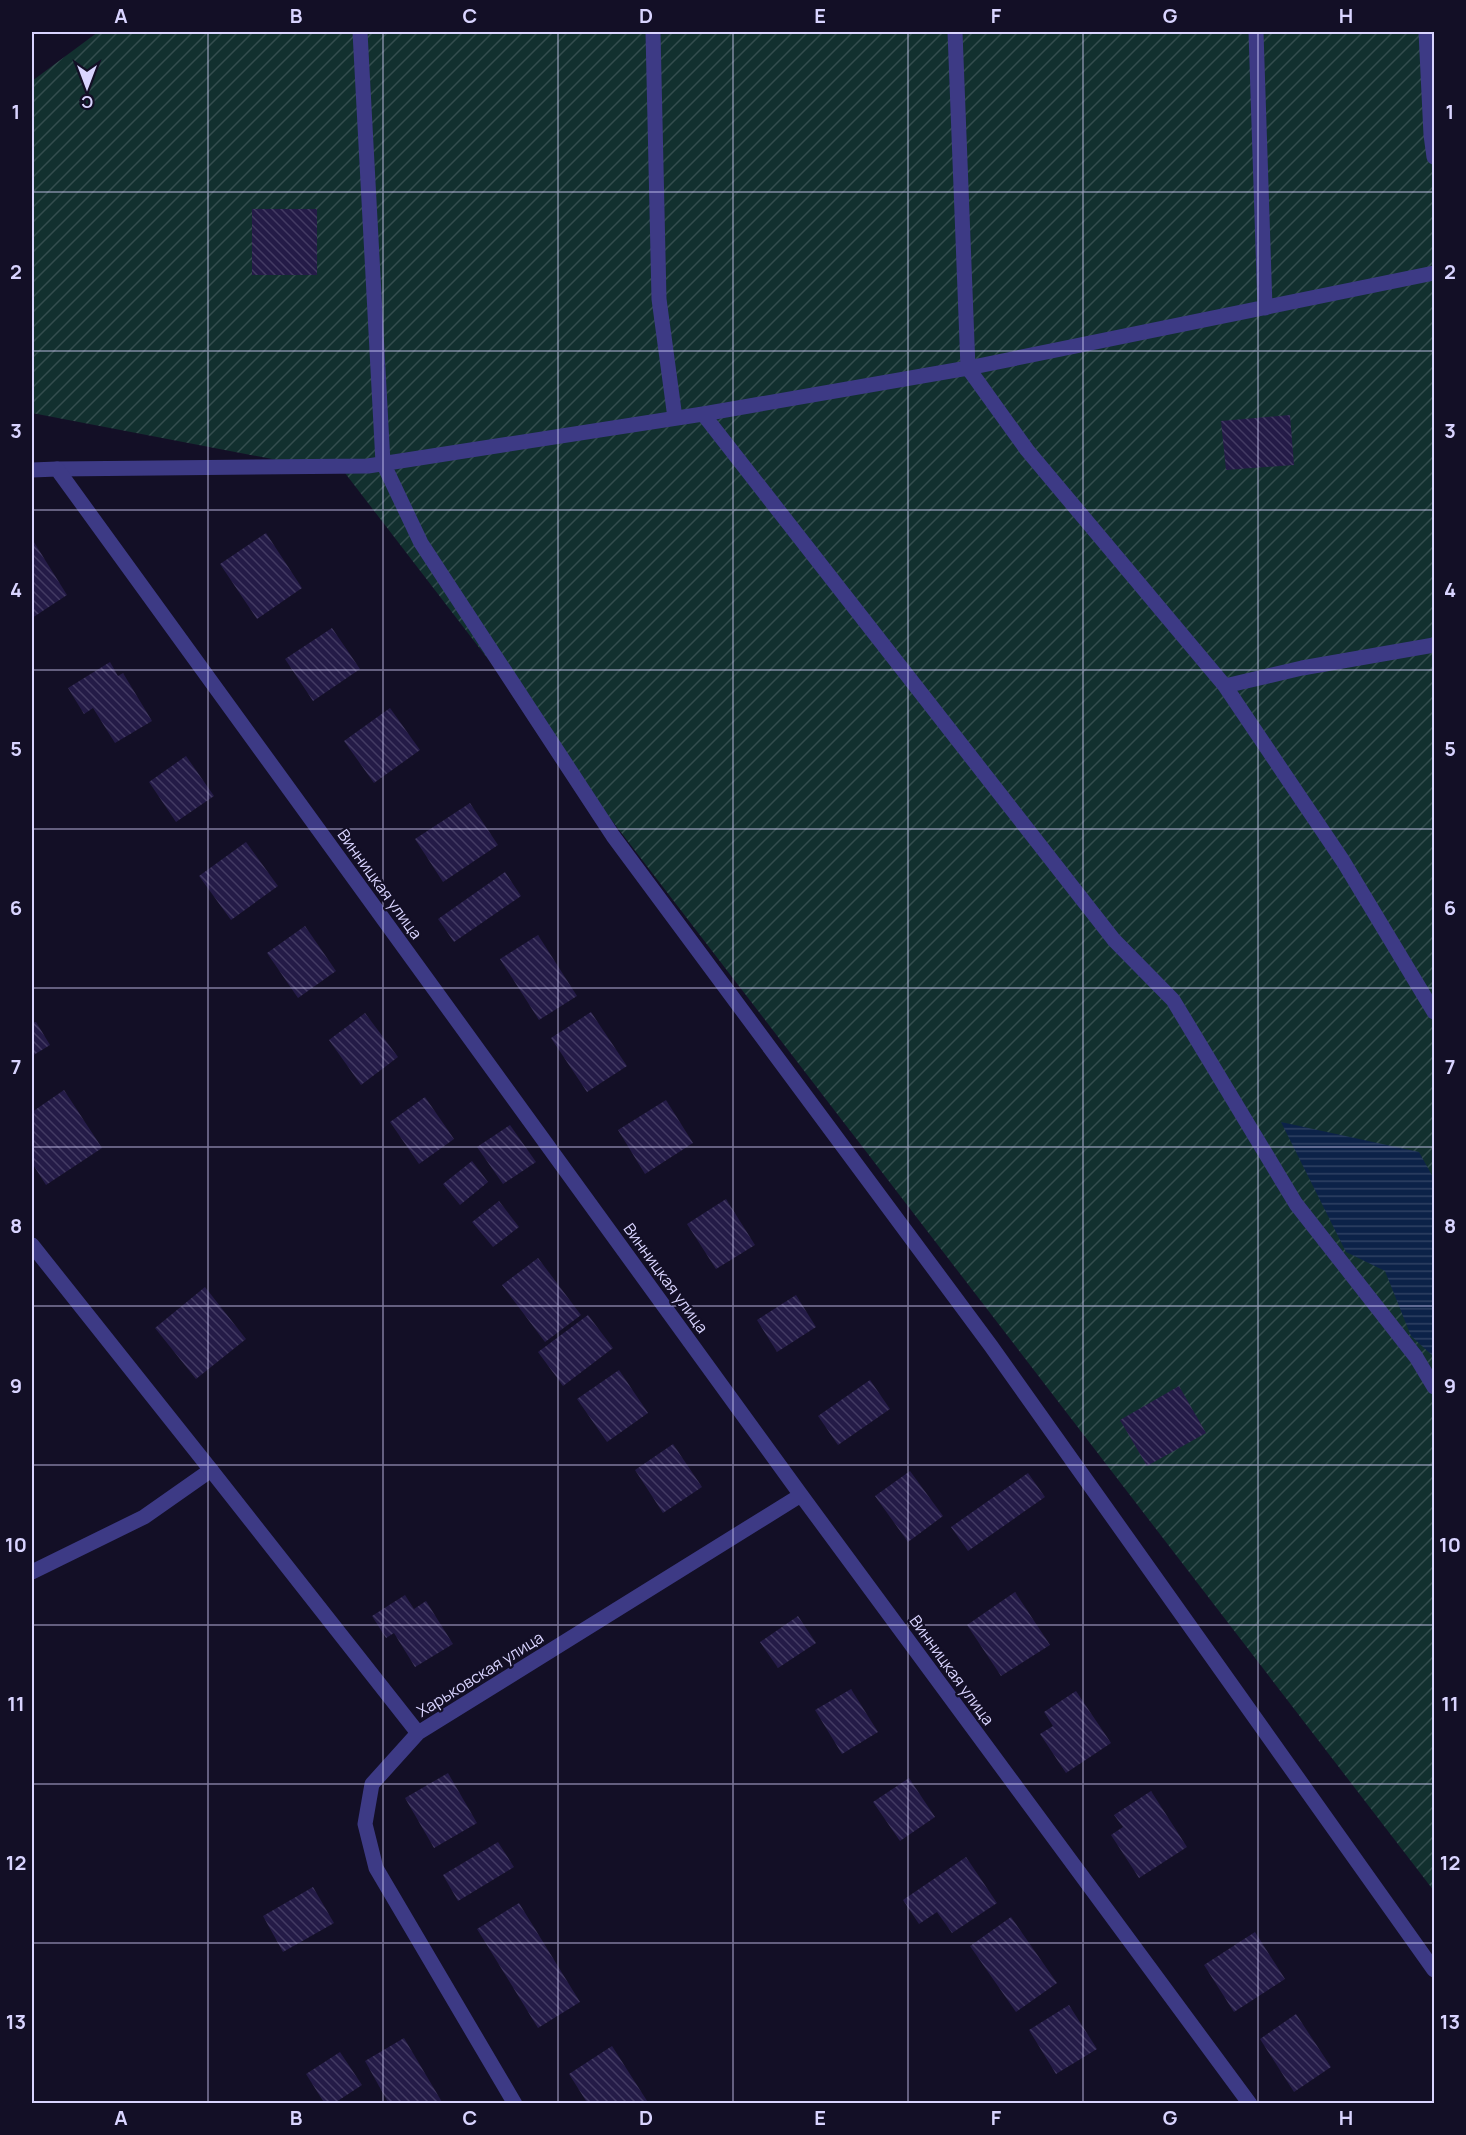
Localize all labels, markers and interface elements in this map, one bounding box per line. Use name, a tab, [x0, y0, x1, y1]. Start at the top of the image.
text: A	[114, 2, 128, 29]
text: B	[290, 2, 303, 29]
text: C	[463, 2, 477, 29]
text: D	[639, 2, 653, 29]
text: E	[814, 2, 826, 29]
text: F	[991, 2, 1002, 29]
text: G	[1163, 2, 1178, 29]
text: H	[1339, 2, 1353, 29]
north arrow	[57, 57, 117, 117]
text: С	[81, 91, 93, 113]
text: 1	[12, 98, 20, 125]
text: 1	[1446, 98, 1454, 125]
text: 2	[10, 258, 22, 285]
text: 2	[1444, 258, 1456, 285]
text: 3	[10, 417, 22, 444]
text: 3	[1444, 417, 1456, 444]
text: 4	[10, 576, 22, 603]
text: 4	[1444, 576, 1456, 603]
text: 5	[10, 735, 22, 762]
text: 5	[1444, 735, 1456, 762]
street label: Винницкая улица	[333, 825, 427, 943]
text: 6	[10, 894, 22, 921]
text: 6	[1444, 894, 1456, 921]
text: 7	[11, 1053, 21, 1080]
text: 7	[1445, 1053, 1455, 1080]
text: 8	[10, 1212, 22, 1239]
text: 8	[1444, 1212, 1456, 1239]
street label: Винницкая улица	[619, 1219, 713, 1337]
text: 9	[10, 1372, 22, 1399]
text: 9	[1444, 1372, 1456, 1399]
text: 10	[5, 1531, 27, 1558]
text: 10	[1439, 1531, 1461, 1558]
street label: Винницкая улица	[905, 1611, 999, 1729]
street label: Харьковская улица	[413, 1626, 547, 1722]
text: 11	[7, 1690, 25, 1717]
text: 11	[1441, 1690, 1459, 1717]
text: 12	[6, 1849, 26, 1876]
text: 12	[1440, 1849, 1460, 1876]
text: 13	[6, 2008, 26, 2035]
text: 13	[1440, 2008, 1460, 2035]
text: A	[114, 2104, 128, 2131]
text: B	[290, 2104, 303, 2131]
text: C	[463, 2104, 477, 2131]
text: D	[639, 2104, 653, 2131]
text: E	[814, 2104, 826, 2131]
text: F	[991, 2104, 1002, 2131]
text: G	[1163, 2104, 1178, 2131]
text: H	[1339, 2104, 1353, 2131]

